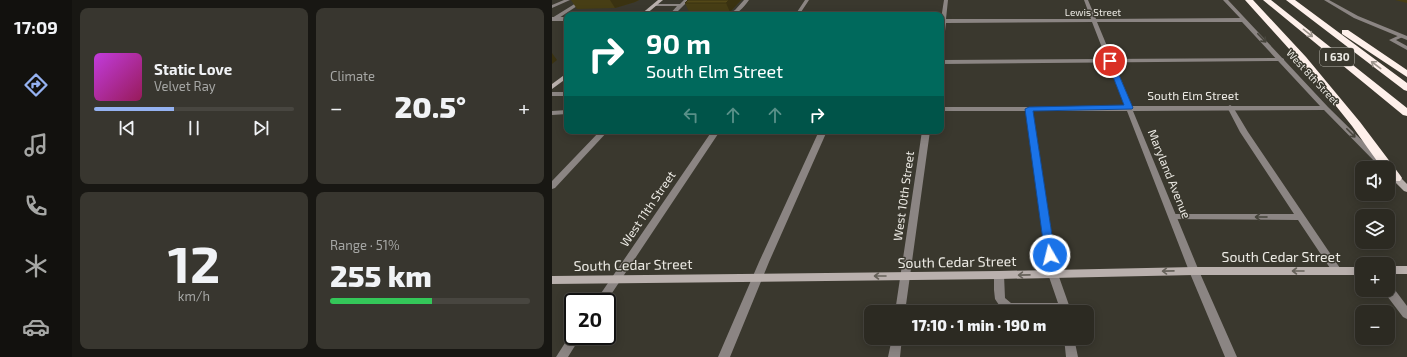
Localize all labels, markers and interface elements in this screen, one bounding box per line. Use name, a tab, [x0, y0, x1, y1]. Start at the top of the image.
street label: Lewis Street	[1065, 6, 1121, 18]
text: 17:09	[14, 16, 58, 38]
text: 90 m	[646, 26, 711, 60]
icon: right	[580, 28, 632, 80]
one-way arrow	[1303, 29, 1314, 38]
one-way arrow	[1257, 33, 1266, 43]
pin	[1093, 44, 1127, 78]
street label: West 8th Street	[1284, 47, 1342, 107]
road number: I 630	[1320, 48, 1354, 66]
icon: arrive	[1099, 50, 1121, 72]
text: Static Love	[154, 60, 232, 78]
text: South Elm Street	[646, 60, 783, 82]
one-way arrow	[1370, 61, 1381, 69]
text: Climate	[330, 68, 375, 84]
icon: directions	[22, 71, 50, 99]
text: Velvet Ray	[154, 78, 216, 94]
text: 20.5°	[395, 88, 466, 124]
street label: South Elm Street	[1147, 88, 1239, 102]
text: −	[330, 94, 343, 120]
text: +	[518, 94, 530, 120]
icon: left	[680, 104, 702, 126]
icon: ahead	[722, 104, 744, 126]
icon: ahead	[764, 104, 786, 126]
icon: right	[806, 104, 828, 126]
icon: previous	[116, 117, 138, 139]
icon: pause	[183, 117, 205, 139]
icon: next	[250, 117, 272, 139]
street label: Maryland Avenue	[1146, 127, 1194, 220]
one-way arrow	[1346, 128, 1356, 138]
icon: music	[22, 131, 50, 159]
street label: West 10th Street	[890, 150, 916, 242]
map controls	[1355, 161, 1395, 345]
button: sound	[1355, 161, 1395, 201]
street label: West 11th Street	[617, 168, 678, 249]
icon: phone	[22, 192, 50, 220]
button: layers	[1355, 209, 1395, 249]
one-way arrow	[1255, 213, 1268, 221]
text: 12	[168, 231, 220, 293]
position arrow	[1029, 234, 1071, 276]
text: Range · 51%	[330, 237, 400, 253]
street label: South Cedar Street	[1222, 248, 1340, 265]
icon: climate	[22, 252, 50, 280]
street label: South Cedar Street	[897, 252, 1017, 271]
street label: South Cedar Street	[573, 255, 693, 274]
text: 255 km	[330, 257, 432, 293]
button: +	[1355, 257, 1395, 297]
one-way arrow	[1292, 267, 1305, 275]
one-way arrow	[1162, 268, 1175, 275]
one-way arrow	[1018, 271, 1031, 279]
one-way arrow	[874, 272, 887, 280]
text: km/h	[178, 288, 210, 304]
speed limit sign: 20	[564, 293, 616, 345]
button: −	[1355, 305, 1395, 345]
icon: car	[22, 313, 50, 341]
text: 17:10 · 1 min · 190 m	[912, 316, 1046, 334]

